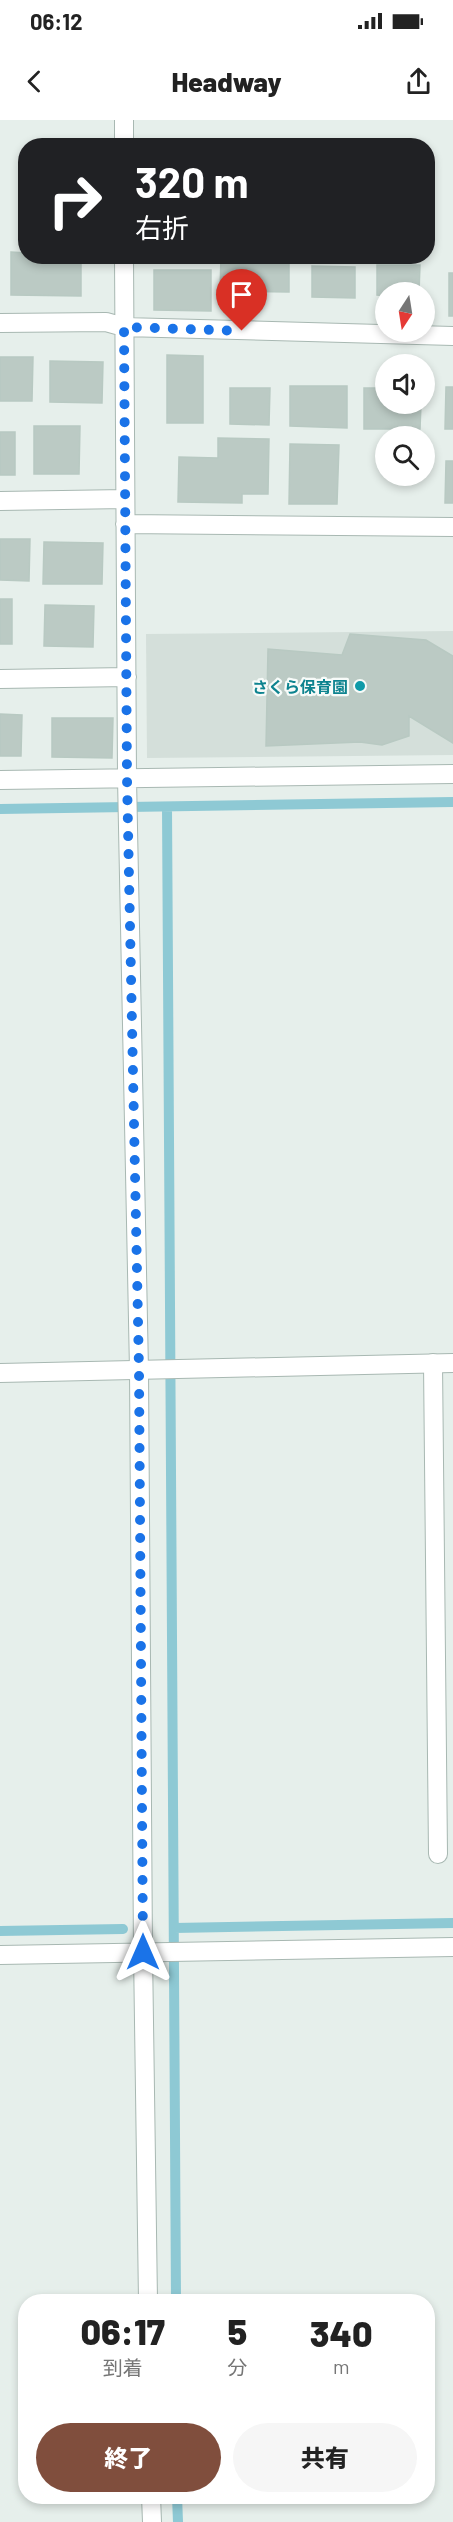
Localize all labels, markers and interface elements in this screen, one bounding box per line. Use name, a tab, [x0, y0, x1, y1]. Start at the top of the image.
text: 06:12	[30, 8, 82, 34]
icon: back	[18, 65, 51, 98]
text: Headway	[171, 65, 282, 97]
icon: share	[402, 65, 435, 98]
text: 320 m	[135, 156, 249, 206]
icon: right	[36, 162, 114, 240]
text: 右折	[135, 211, 189, 243]
pin	[216, 269, 267, 331]
icon: arrive	[225, 278, 258, 311]
north arrow	[375, 282, 435, 342]
map controls	[375, 282, 435, 486]
button: sound	[375, 354, 435, 414]
button: search	[375, 426, 435, 486]
place label: さくら保育園	[252, 677, 348, 696]
marker: さくら保育園	[353, 679, 367, 693]
position arrow	[111, 1920, 175, 1984]
text: 06:17	[80, 2309, 165, 2352]
text: 5	[228, 2309, 247, 2352]
text: 340	[310, 2311, 373, 2354]
text: m	[333, 2354, 349, 2378]
text: 到着	[103, 2355, 143, 2379]
text: 分	[227, 2355, 247, 2379]
button: 終了	[36, 2423, 221, 2492]
button: 共有	[233, 2423, 417, 2492]

